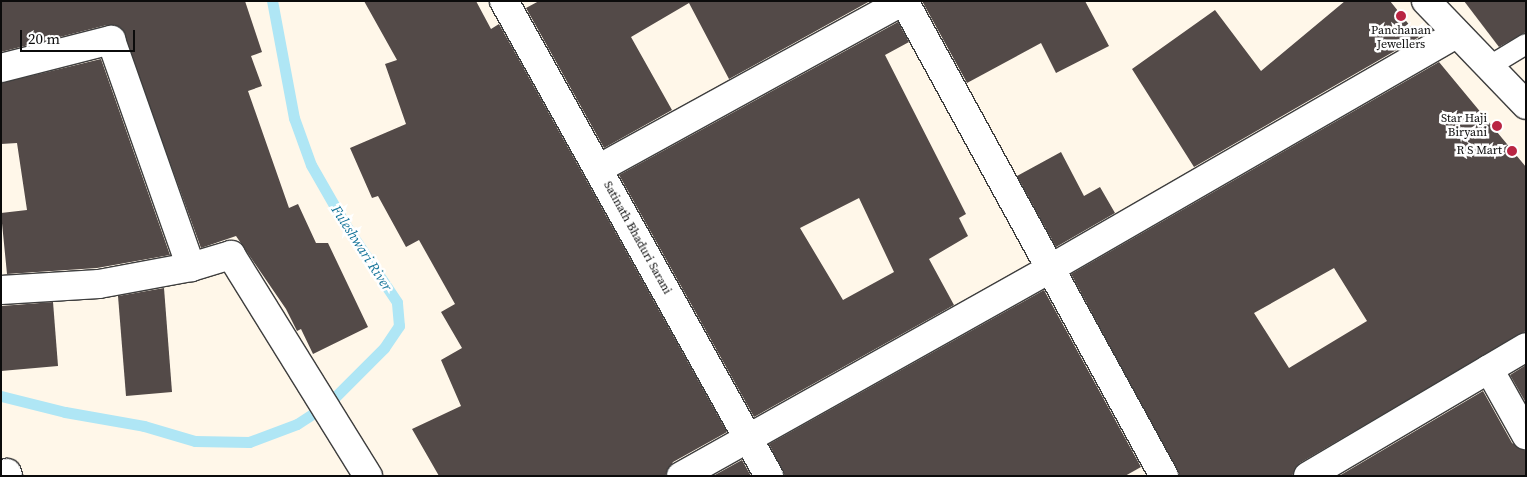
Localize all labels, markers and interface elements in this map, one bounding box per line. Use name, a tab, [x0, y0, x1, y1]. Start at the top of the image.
marker: Panchanan Jewellers	[1395, 10, 1407, 22]
scale bar	[22, 20, 138, 52]
place label: Panchanan Jewellers	[1371, 24, 1431, 52]
text: 20 m	[28, 28, 60, 49]
place label: Star Haji Biryani	[1441, 112, 1487, 140]
marker: Star Haji Biryani	[1491, 120, 1503, 132]
place label: R S Mart	[1457, 144, 1502, 158]
marker: R S Mart	[1506, 145, 1518, 157]
street label: Satinath Bhaduri Sarani	[600, 179, 674, 297]
water label: Fuleshwari River	[328, 202, 396, 294]

